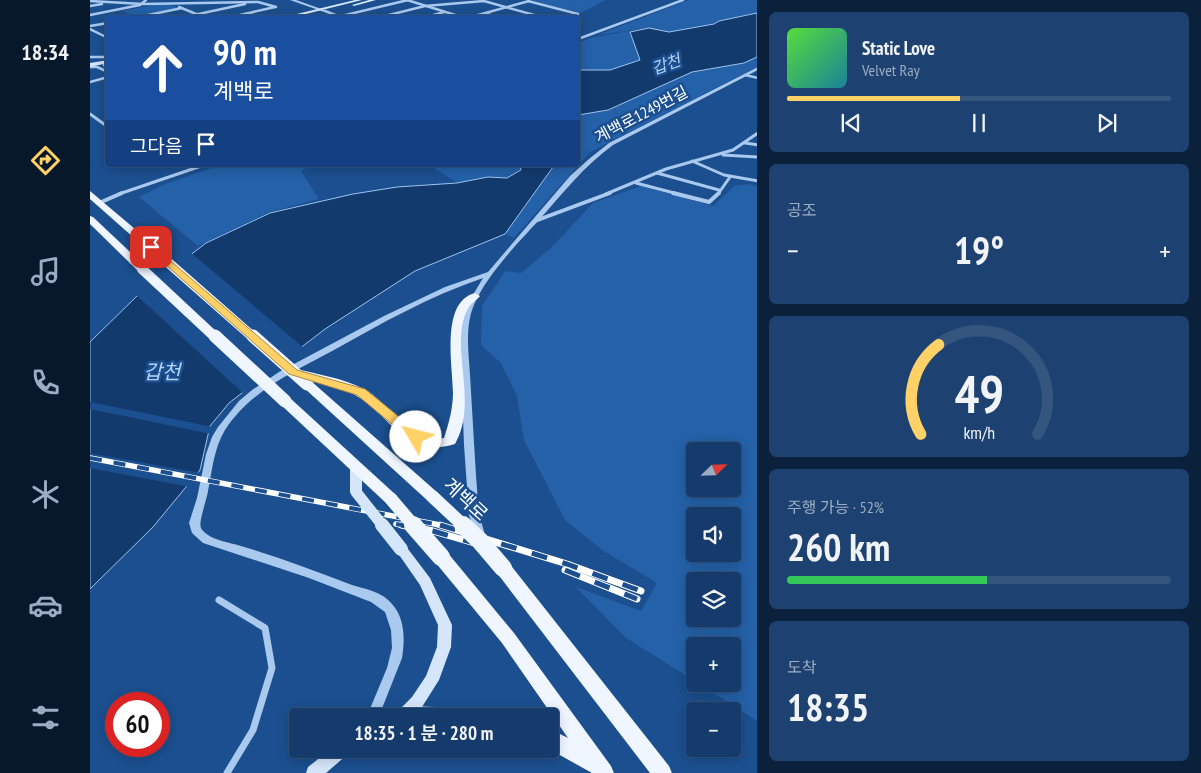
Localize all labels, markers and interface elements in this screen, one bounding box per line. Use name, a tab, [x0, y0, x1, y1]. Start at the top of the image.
text: 90 m	[213, 29, 277, 75]
icon: ahead	[130, 35, 195, 100]
text: Static Love	[862, 36, 935, 60]
text: 18:34	[21, 38, 69, 66]
water label: 갑천	[649, 49, 685, 78]
text: Velvet Ray	[862, 60, 920, 80]
text: 계백로	[213, 77, 274, 105]
street label: 계백로1249번길	[591, 81, 691, 147]
icon: previous	[837, 109, 865, 137]
icon: pause	[965, 109, 993, 137]
icon: next	[1093, 109, 1121, 137]
icon: arrive	[192, 130, 220, 158]
text: 그다음	[130, 134, 182, 158]
icon: directions	[28, 143, 63, 178]
text: 공조	[787, 200, 816, 220]
text: 19°	[954, 225, 1004, 274]
pin	[130, 226, 172, 268]
text: −	[787, 232, 799, 269]
text: +	[1159, 232, 1171, 269]
icon: arrive	[137, 233, 165, 261]
icon: music	[28, 254, 63, 289]
water label: 갑천	[144, 359, 183, 385]
text: 49	[954, 360, 1004, 427]
icon: phone	[28, 365, 63, 400]
position arrow	[389, 410, 441, 462]
text: km/h	[963, 421, 995, 444]
north arrow	[686, 442, 741, 498]
map controls	[686, 442, 741, 757]
street label: 계백로	[439, 472, 493, 526]
icon: climate	[28, 477, 63, 512]
text: 주행 가능 · 52%	[787, 497, 884, 517]
button: sound	[686, 507, 741, 562]
text: 260 km	[787, 522, 890, 571]
button: layers	[686, 572, 741, 627]
icon: car	[28, 588, 63, 623]
button: +	[686, 637, 741, 692]
text: 도착	[787, 657, 816, 677]
text: 18:35	[787, 682, 869, 731]
speed limit sign: 60	[105, 692, 170, 757]
icon: filters	[28, 700, 63, 735]
button: −	[686, 702, 741, 757]
text: 18:35 · 1 분 · 280 m	[355, 721, 493, 745]

